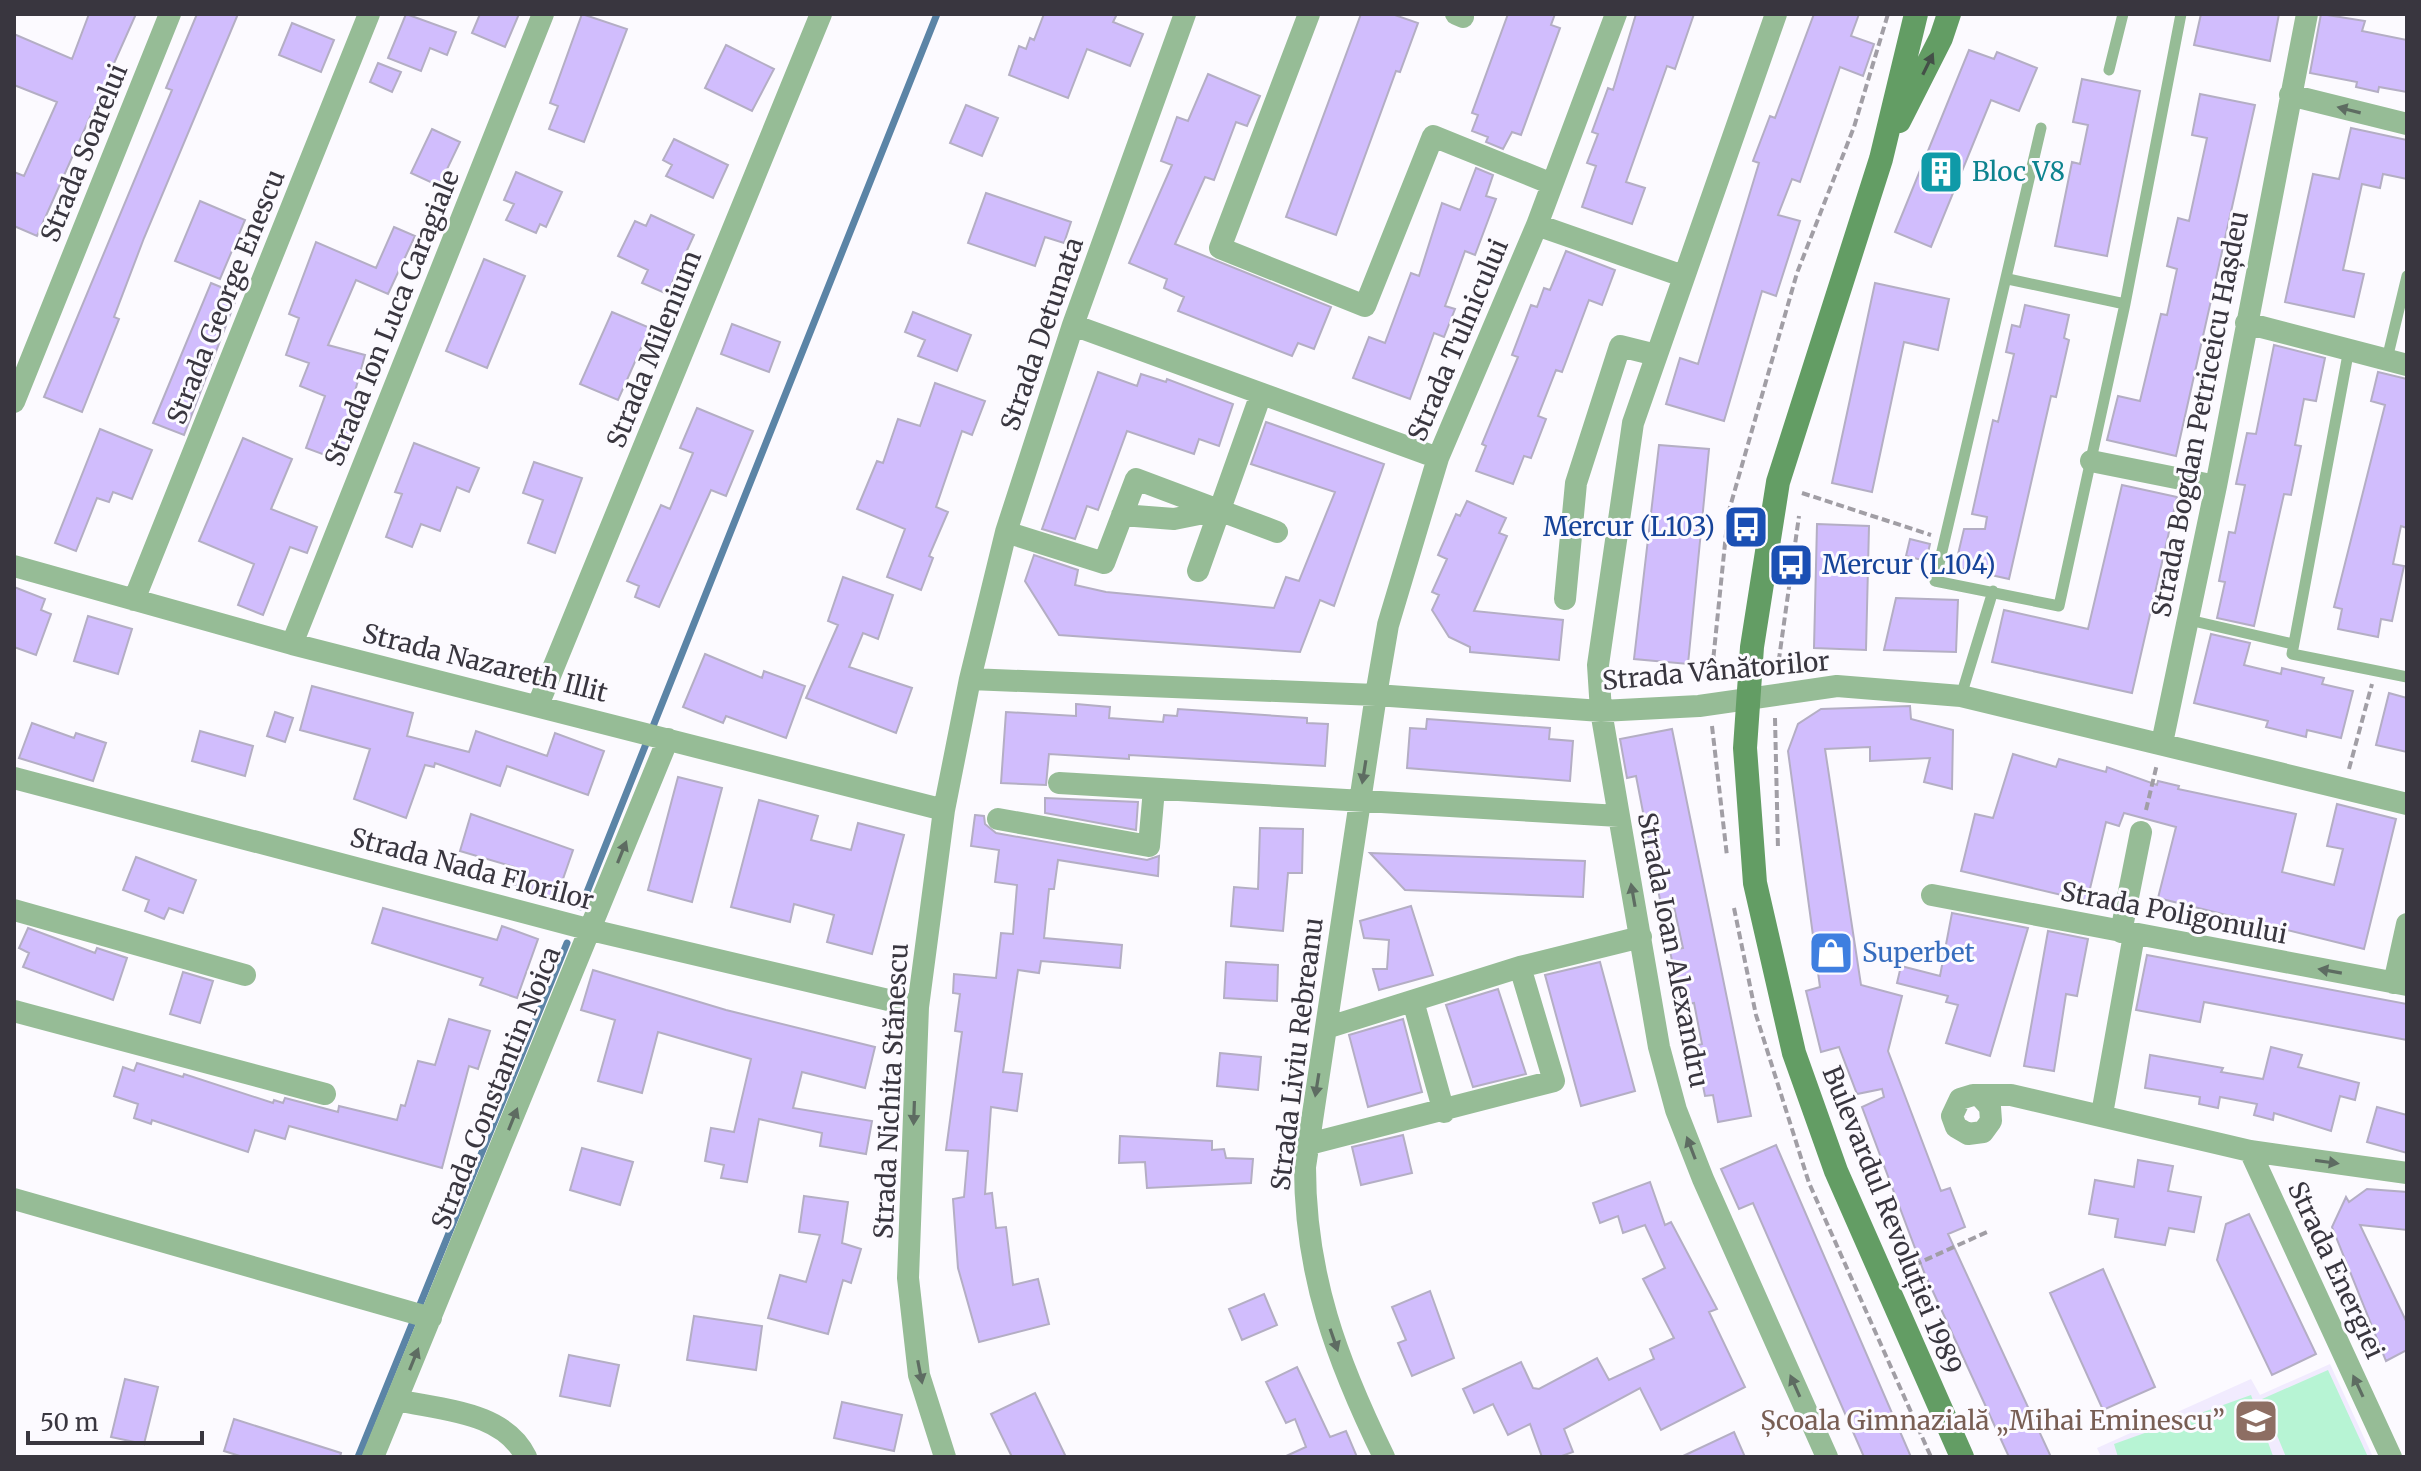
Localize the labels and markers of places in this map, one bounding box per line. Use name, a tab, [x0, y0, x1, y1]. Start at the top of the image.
building icon: Bloc V8	[1917, 148, 1965, 196]
place label: Bloc V8	[1972, 155, 2065, 188]
bus stop icon: Mercur (L103)	[1722, 503, 1770, 551]
place label: Mercur (L103)	[1543, 510, 1715, 543]
bus stop icon: Mercur (L104)	[1767, 541, 1815, 589]
place label: Mercur (L104)	[1822, 548, 1996, 581]
shop icon: Superbet	[1807, 929, 1855, 977]
place label: Superbet	[1862, 936, 1975, 969]
school or university icon: Școala Gimnazială „Mihai Eminescu”	[2232, 1397, 2280, 1445]
place label: Școala Gimnazială „Mihai Eminescu”	[1760, 1404, 2225, 1437]

